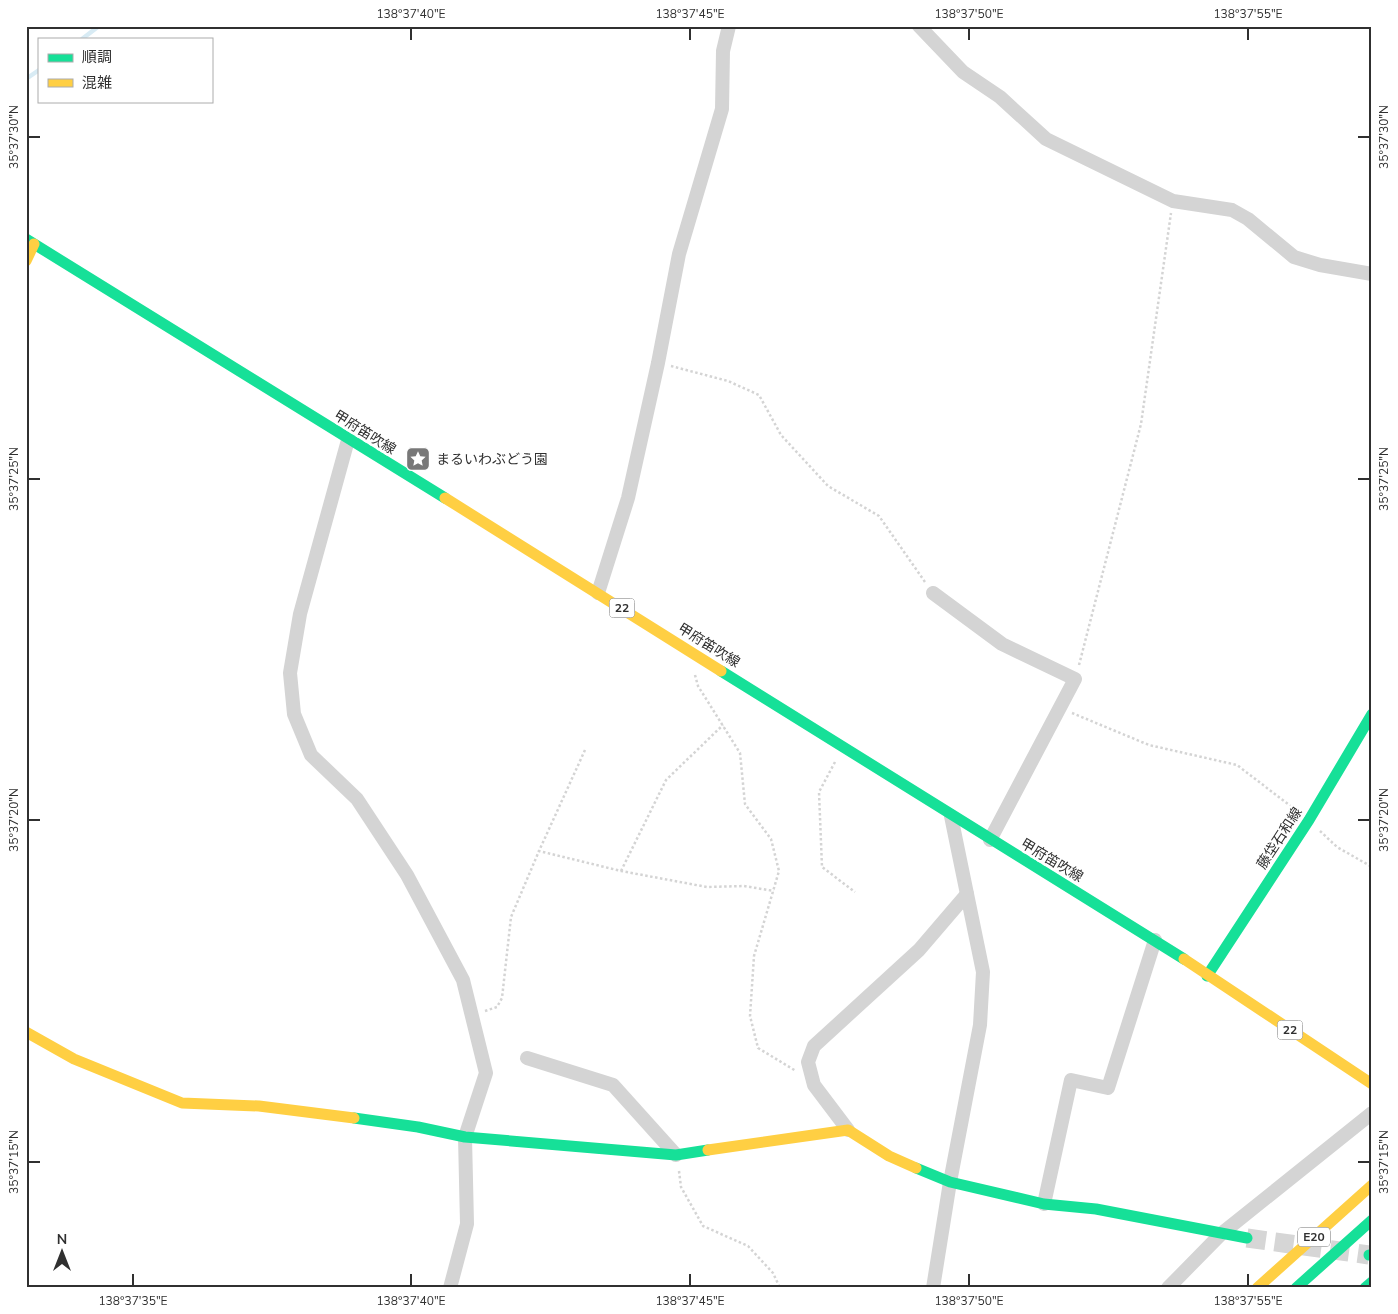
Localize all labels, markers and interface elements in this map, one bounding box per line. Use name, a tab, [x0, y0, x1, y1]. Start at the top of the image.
text: 138°37'40"E	[376, 6, 446, 22]
text: 138°37'45"E	[655, 6, 725, 22]
text: 138°37'50"E	[934, 6, 1004, 22]
text: 138°37'55"E	[1213, 6, 1283, 22]
legend	[38, 38, 212, 102]
text: 順調	[82, 47, 112, 67]
text: 混雑	[82, 73, 112, 93]
text: 35°37'30"N	[6, 105, 22, 169]
text: 35°37'30"N	[1376, 105, 1392, 169]
street label: 甲府笛吹線	[330, 406, 399, 459]
place icon: まるいわぶどう園	[405, 446, 431, 472]
text: 35°37'25"N	[6, 447, 22, 511]
text: 35°37'25"N	[1376, 447, 1392, 511]
place label: まるいわぶどう園	[436, 450, 548, 469]
road number: 22	[610, 598, 634, 618]
street label: 甲府笛吹線	[674, 619, 743, 672]
text: 35°37'20"N	[6, 788, 22, 852]
text: 35°37'20"N	[1376, 788, 1392, 852]
street label: 藤垈石和線	[1252, 804, 1306, 873]
street label: 甲府笛吹線	[1017, 834, 1087, 887]
road number: 22	[1278, 1020, 1302, 1040]
text: 35°37'15"N	[6, 1130, 22, 1194]
text: 35°37'15"N	[1376, 1130, 1392, 1194]
north arrow	[38, 1226, 88, 1276]
road number: E20	[1298, 1228, 1330, 1246]
text: N	[57, 1230, 67, 1249]
text: 138°37'35"E	[98, 1293, 168, 1309]
text: 138°37'40"E	[376, 1293, 446, 1309]
text: 138°37'45"E	[655, 1293, 725, 1309]
text: 138°37'50"E	[934, 1293, 1004, 1309]
text: 138°37'55"E	[1213, 1293, 1283, 1309]

